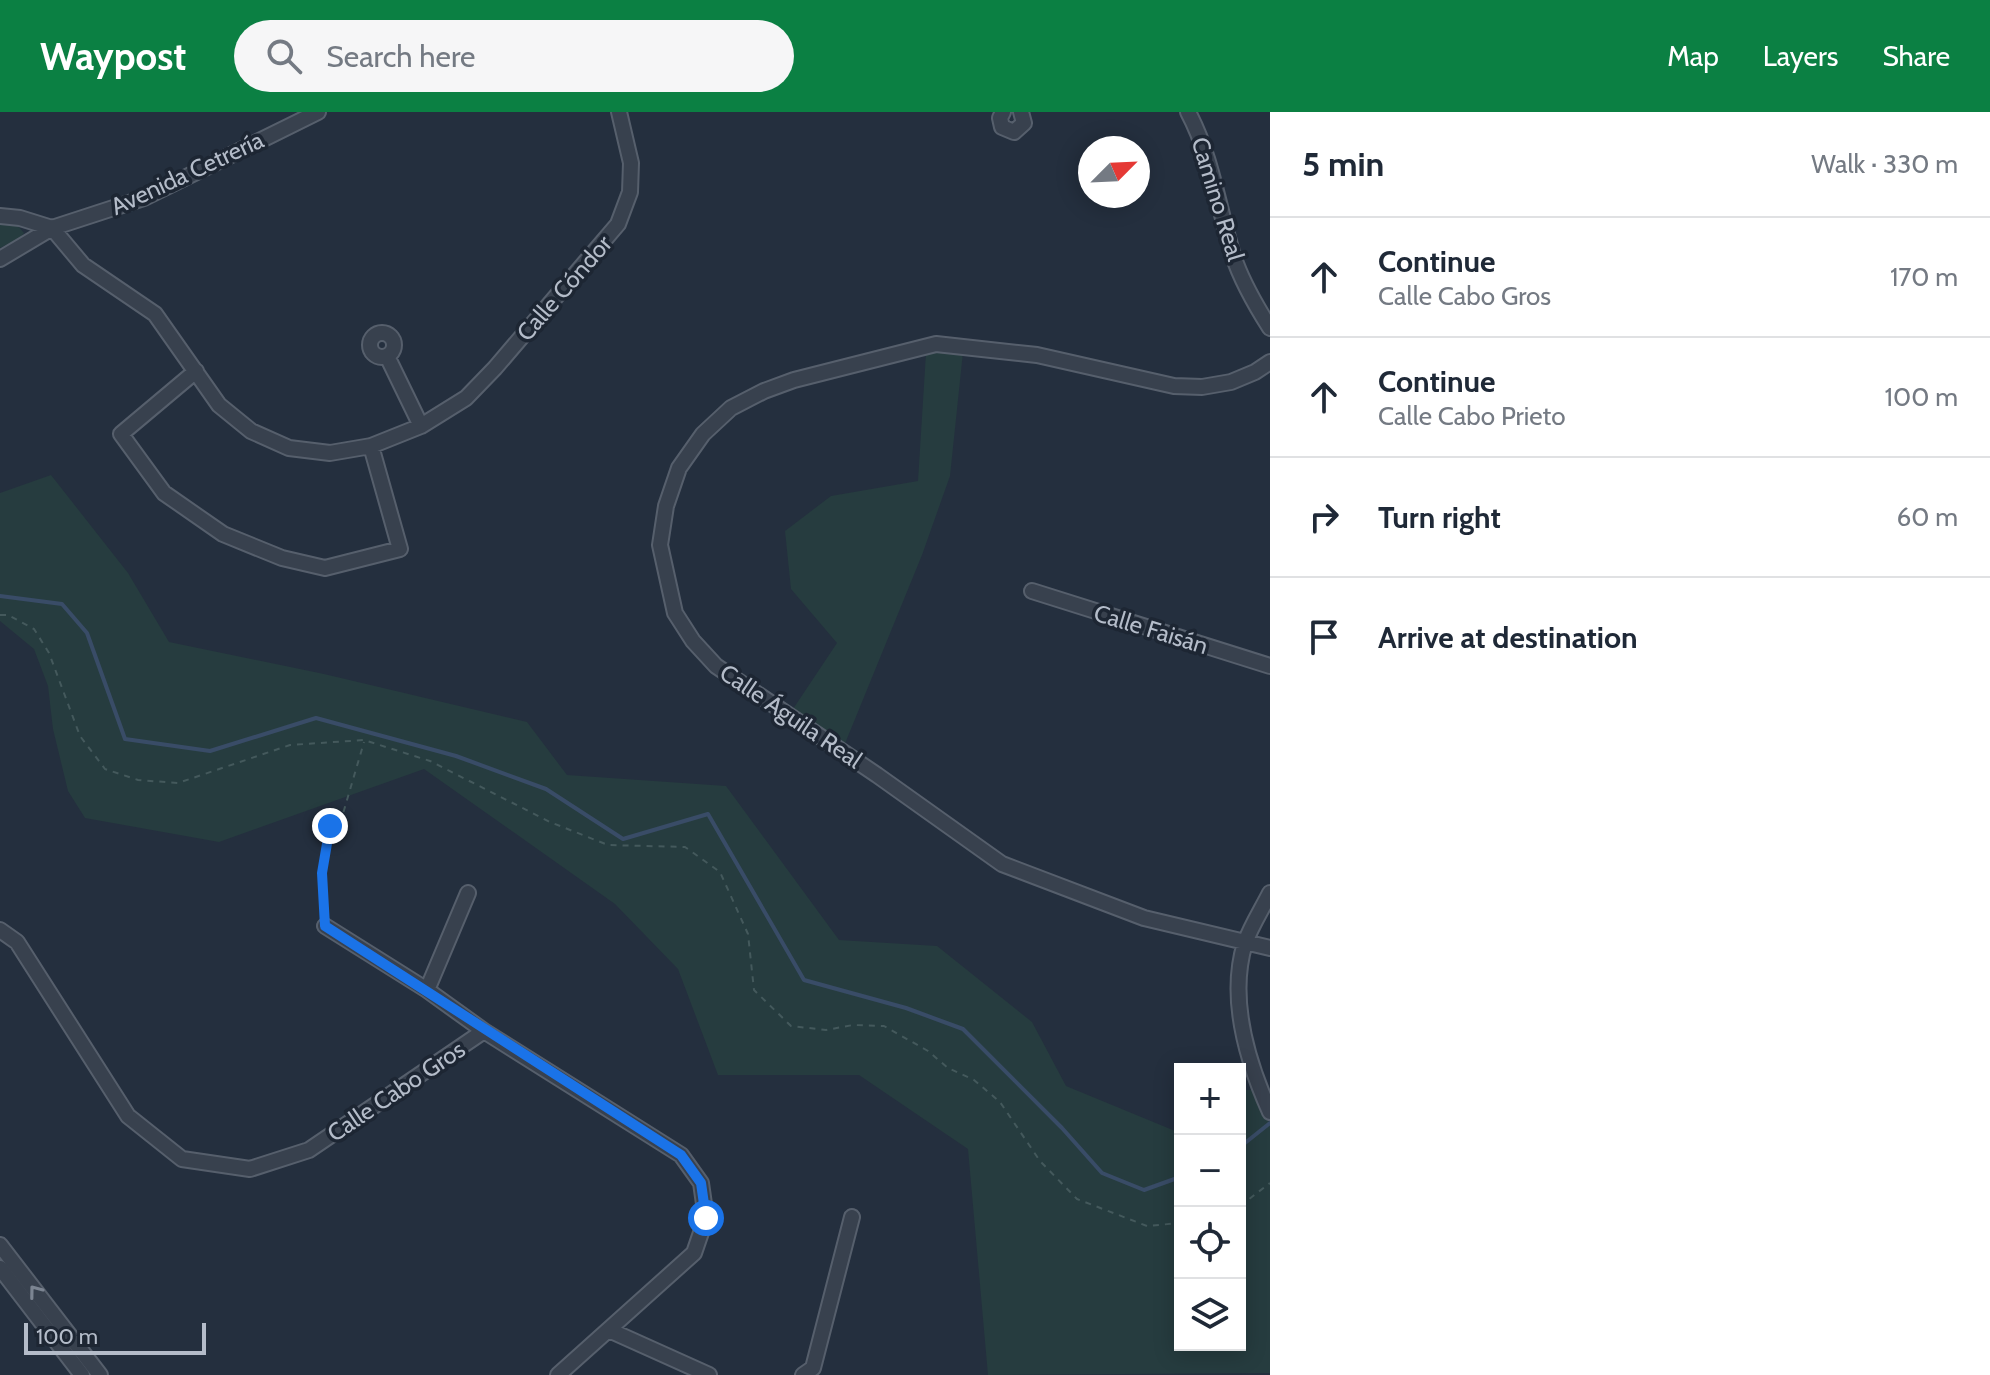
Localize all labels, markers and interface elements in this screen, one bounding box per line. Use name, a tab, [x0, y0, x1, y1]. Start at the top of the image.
search box	[234, 20, 794, 92]
text: Waypost	[40, 33, 186, 80]
icon: search	[262, 34, 306, 78]
text: Search here	[326, 38, 475, 75]
text: Map	[1667, 39, 1719, 73]
text: Layers	[1763, 39, 1838, 73]
text: Share	[1882, 39, 1950, 73]
street label: Avenida Cetrería	[106, 125, 268, 221]
street label: Camino Real	[1185, 134, 1251, 265]
north arrow	[1078, 136, 1150, 208]
text: 5 min	[1302, 143, 1384, 185]
text: Walk · 330 m	[1811, 148, 1958, 180]
street label: Calle Cóndor	[510, 229, 618, 347]
text: Continue	[1378, 243, 1495, 280]
icon: ahead	[1302, 255, 1346, 299]
text: 170 m	[1890, 261, 1958, 293]
text: Calle Cabo Gros	[1378, 280, 1551, 312]
text: Continue	[1378, 363, 1495, 400]
icon: ahead	[1302, 375, 1346, 419]
text: 100 m	[1885, 381, 1958, 413]
text: Calle Cabo Prieto	[1378, 400, 1566, 432]
icon: right	[1302, 495, 1346, 539]
text: Turn right	[1378, 499, 1501, 536]
text: 60 m	[1896, 501, 1958, 533]
street label: Calle Faisán	[1090, 598, 1212, 660]
icon: arrive	[1302, 615, 1346, 659]
text: Arrive at destination	[1378, 619, 1638, 656]
street label: Calle Águila Real	[714, 658, 868, 774]
route end	[312, 808, 348, 844]
street label: Calle Cabo Gros	[322, 1034, 470, 1148]
map controls	[1174, 1063, 1246, 1351]
button: +	[1174, 1063, 1246, 1135]
button: −	[1174, 1135, 1246, 1207]
route start	[688, 1200, 724, 1236]
button: locate	[1174, 1207, 1246, 1279]
button: layers	[1174, 1279, 1246, 1351]
one-way arrow	[31, 1285, 45, 1300]
scale bar	[24, 1319, 206, 1355]
text: 100 m	[36, 1323, 98, 1350]

